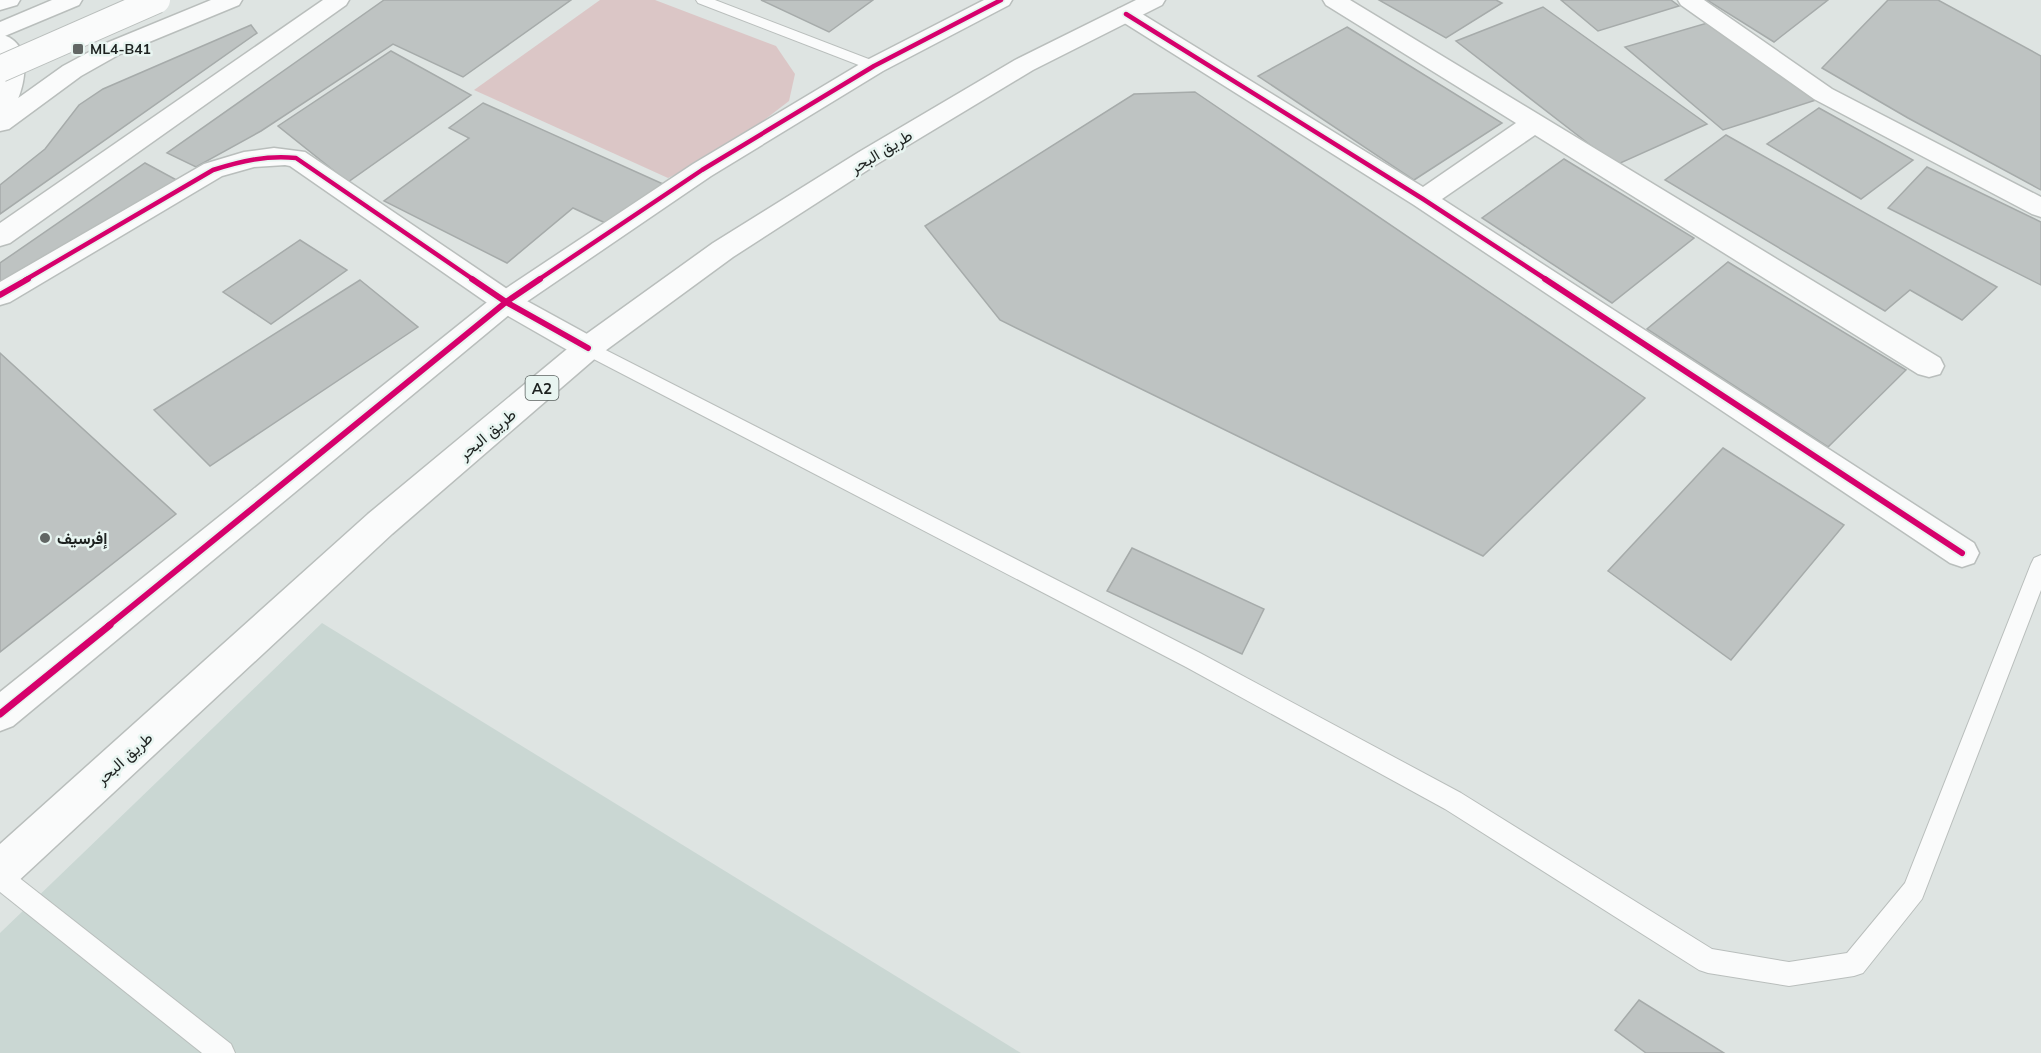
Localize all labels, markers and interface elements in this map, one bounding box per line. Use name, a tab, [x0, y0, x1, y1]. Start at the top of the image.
place label: ML4-B41	[90, 40, 151, 58]
marker: ML4-B41	[71, 42, 85, 56]
street label: طريق البحر	[845, 125, 916, 179]
road number: A2	[526, 376, 558, 400]
street label: طريق البحر	[453, 404, 521, 465]
place label: إفرسيف	[57, 528, 107, 549]
marker: إفرسيف	[38, 531, 52, 545]
street label: طريق البحر	[91, 727, 157, 790]

